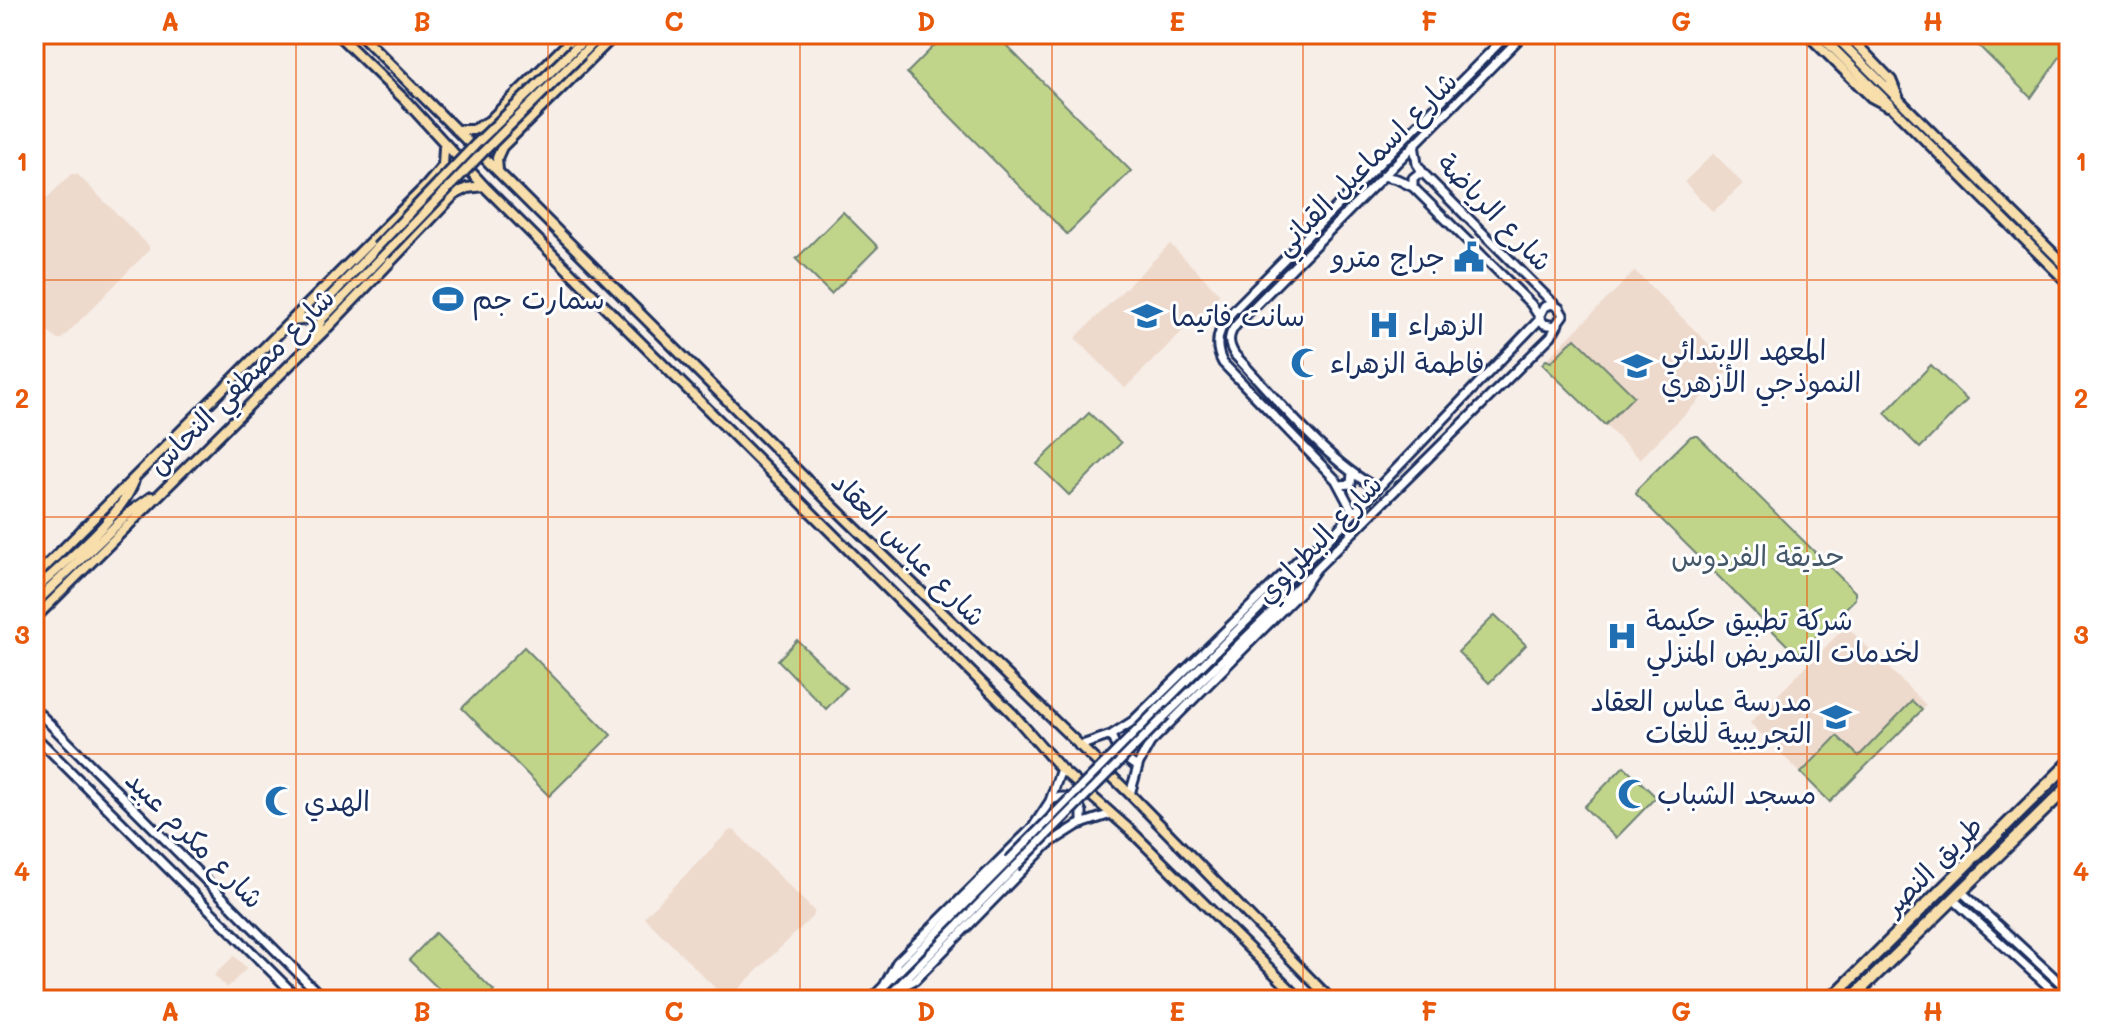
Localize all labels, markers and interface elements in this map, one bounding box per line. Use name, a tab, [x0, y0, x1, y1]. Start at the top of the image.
text: A	[161, 4, 179, 38]
text: B	[413, 4, 431, 38]
text: C	[664, 4, 684, 38]
text: D	[917, 4, 935, 38]
text: E	[1169, 4, 1185, 38]
text: F	[1421, 4, 1437, 38]
text: G	[1671, 4, 1691, 38]
text: H	[1923, 4, 1943, 38]
street label: شارع اسماعيل القباني	[1265, 63, 1470, 268]
text: 1	[16, 144, 28, 178]
text: 1	[2075, 144, 2087, 178]
street label: شارع الرياضة	[1428, 145, 1561, 280]
place label: جراج مترو	[1330, 238, 1445, 276]
public building icon: جراج مترو	[1452, 240, 1486, 274]
street label: شارع مصطفي النحاس	[139, 279, 347, 487]
place label: سمارت جم	[472, 280, 605, 321]
sports icon: سمارت جم	[431, 282, 465, 316]
place label: سانت فاتيما	[1171, 297, 1305, 333]
school or university icon: سانت فاتيما	[1130, 299, 1164, 333]
place label: الزهراء	[1408, 306, 1484, 342]
hospital icon: الزهراء	[1367, 308, 1401, 342]
place label: المعهد الابتدائي النموذجي الأزهري	[1661, 331, 1861, 407]
place label: فاطمة الزهراء	[1330, 344, 1485, 380]
mosque icon: فاطمة الزهراء	[1289, 346, 1323, 380]
school or university icon: المعهد الابتدائي النموذجي الأزهري	[1620, 349, 1654, 383]
text: 2	[15, 381, 29, 415]
text: 2	[2074, 381, 2088, 415]
street label: شارع عباس العقاد	[823, 463, 995, 635]
street label: شارع البطراوي	[1247, 466, 1392, 614]
park label: حديقة الفردوس	[1671, 537, 1845, 574]
place label: شركة تطبيق حكيمة لخدمات التمريض المنزلي	[1646, 601, 1920, 677]
text: 3	[14, 617, 30, 651]
text: 3	[2073, 617, 2089, 651]
hospital icon: شركة تطبيق حكيمة لخدمات التمريض المنزلي	[1605, 619, 1639, 653]
place label: مدرسة عباس العقاد التجريبية للغات	[1590, 682, 1812, 751]
school or university icon: مدرسة عباس العقاد التجريبية للغات	[1819, 700, 1853, 734]
street label: شارع مكرم عبيد	[115, 761, 273, 919]
place label: مسجد الشباب	[1657, 775, 1816, 812]
mosque icon: مسجد الشباب	[1616, 777, 1650, 811]
place label: الهدي	[304, 782, 370, 822]
mosque icon: الهدي	[263, 784, 297, 818]
street label: طريق النصر	[1874, 807, 1990, 923]
text: 4	[14, 854, 30, 888]
text: 4	[2073, 854, 2089, 888]
text: A	[161, 994, 179, 1028]
text: B	[413, 994, 431, 1028]
text: C	[664, 994, 684, 1028]
text: D	[917, 994, 935, 1028]
text: E	[1169, 994, 1185, 1028]
text: F	[1421, 994, 1437, 1028]
text: G	[1671, 994, 1691, 1028]
text: H	[1923, 994, 1943, 1028]

